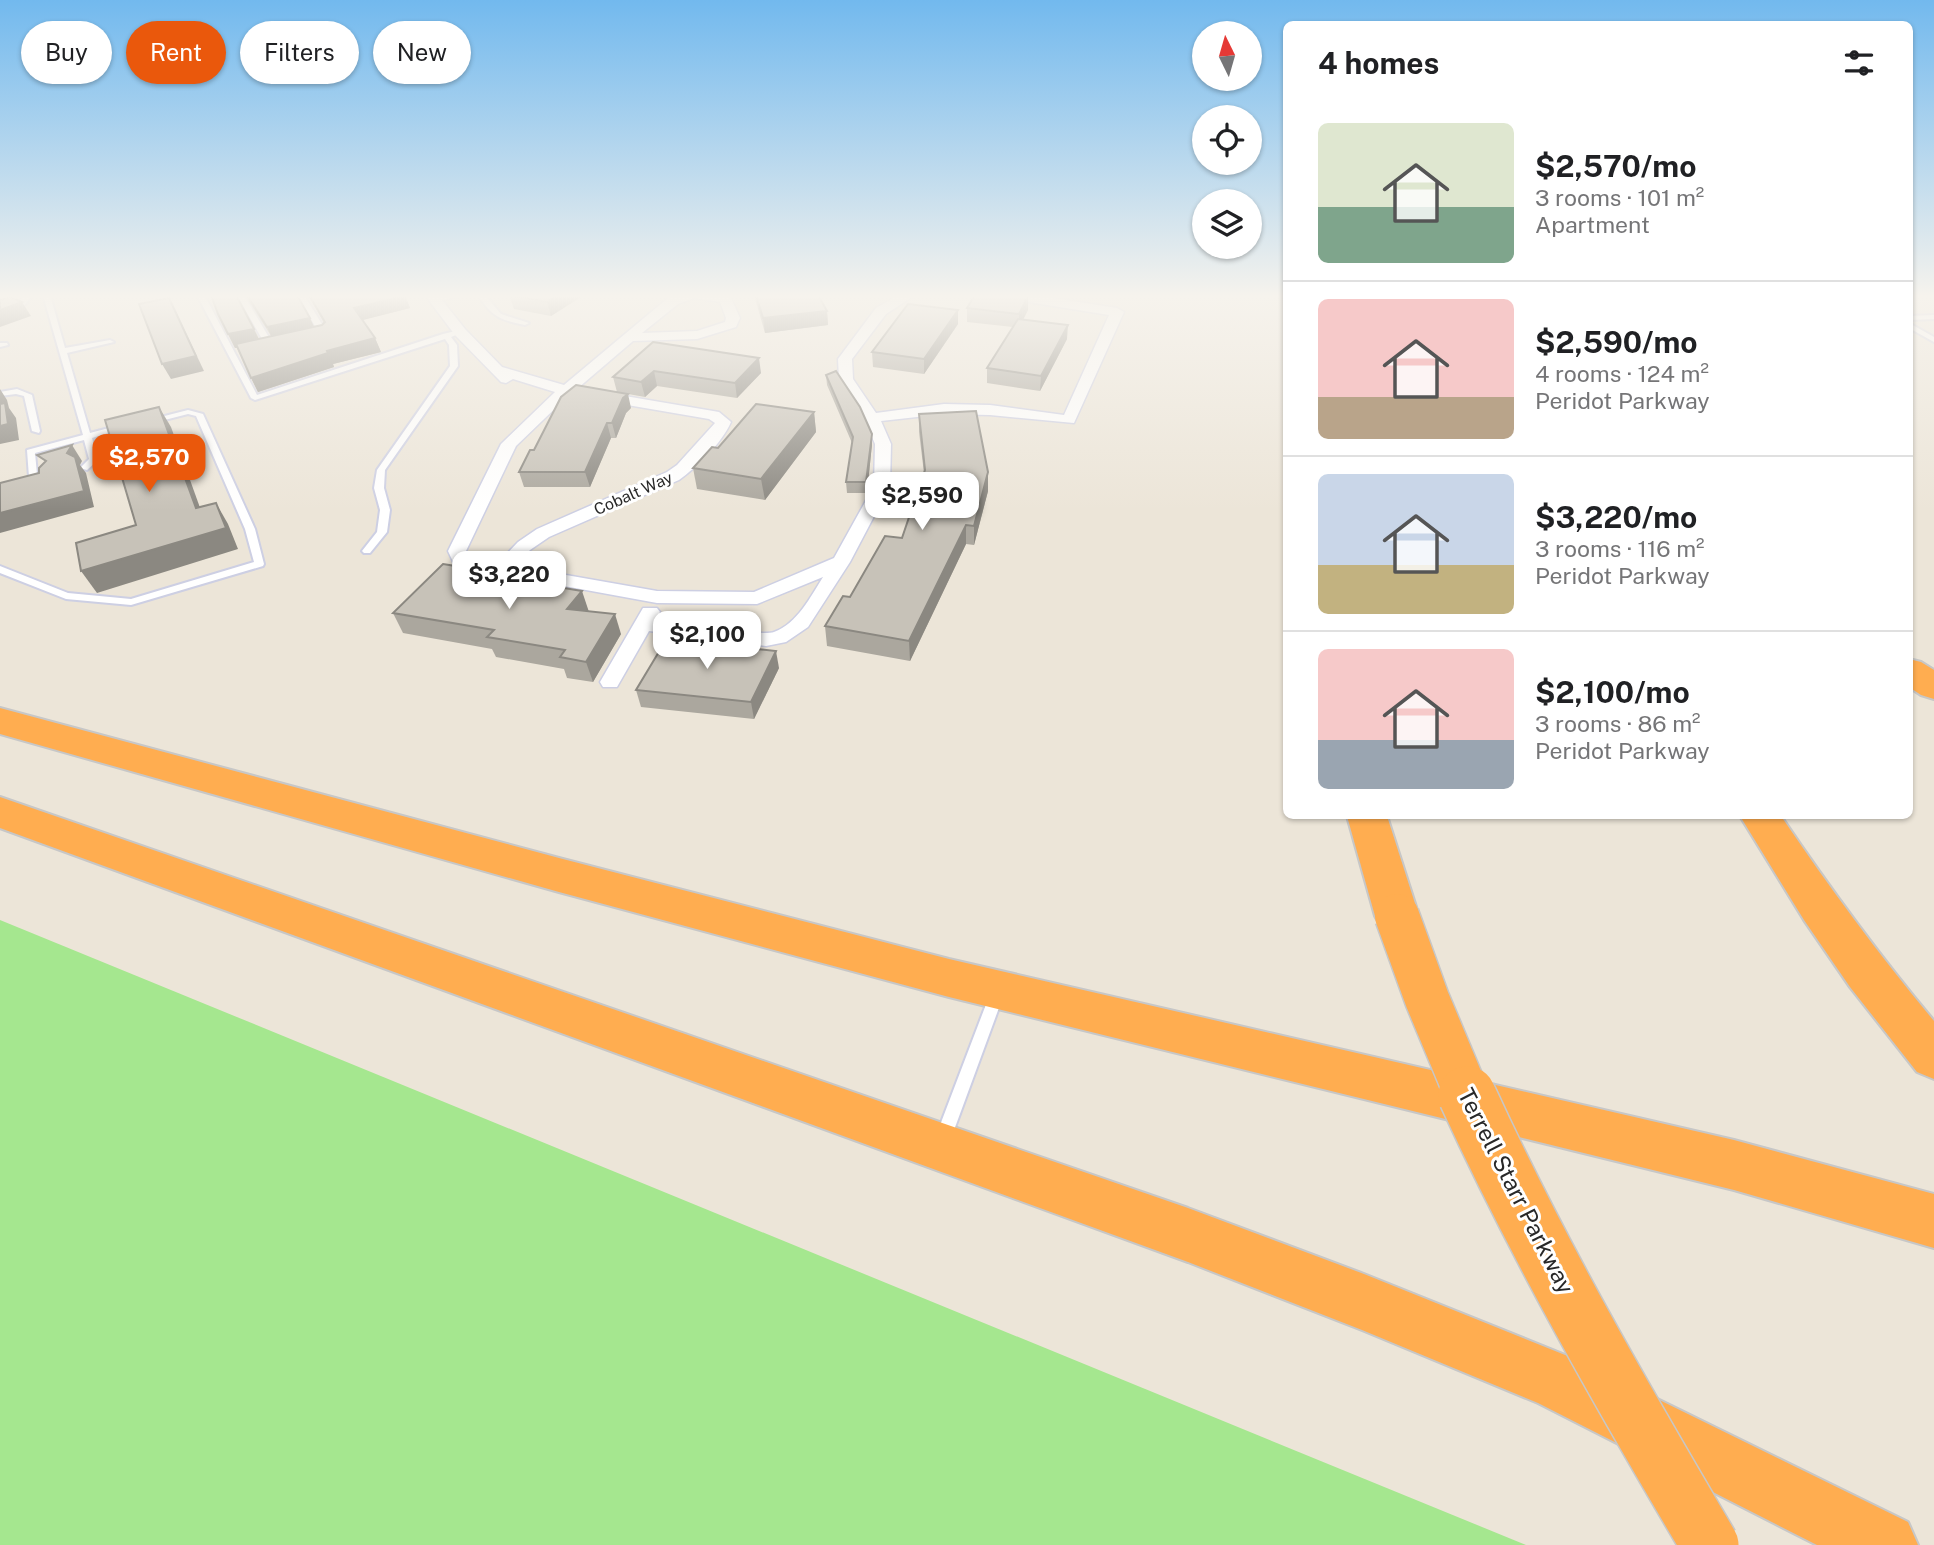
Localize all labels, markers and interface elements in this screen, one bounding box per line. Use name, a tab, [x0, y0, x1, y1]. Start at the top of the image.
chip: Buy	[21, 21, 112, 84]
chip: Rent	[126, 21, 226, 84]
chip: Filters	[240, 21, 359, 84]
chip: New	[373, 21, 471, 84]
north arrow	[1192, 21, 1262, 91]
map controls	[1192, 21, 1262, 259]
icon: filters	[1840, 44, 1878, 82]
text: 4 homes	[1318, 45, 1439, 81]
button: locate	[1192, 105, 1262, 175]
text: $2,570/mo	[1535, 148, 1696, 184]
icon: home	[1374, 151, 1458, 235]
text: 3 rooms · 101 m²	[1535, 184, 1704, 211]
button: layers	[1192, 189, 1262, 259]
text: Apartment	[1535, 211, 1650, 238]
text: $2,590/mo	[1535, 324, 1698, 360]
icon: home	[1374, 327, 1458, 411]
text: 4 rooms · 124 m²	[1535, 360, 1709, 387]
text: Peridot Parkway	[1535, 387, 1710, 414]
pin: $2,570	[92, 434, 206, 494]
text: $2,570	[108, 443, 190, 470]
street label: Cobalt Way	[591, 468, 676, 519]
pin: $2,590	[865, 472, 979, 532]
text: $2,590	[881, 481, 963, 508]
text: $3,220/mo	[1535, 499, 1697, 535]
icon: home	[1374, 502, 1458, 586]
text: 3 rooms · 116 m²	[1535, 535, 1705, 562]
pin: $3,220	[452, 552, 566, 611]
text: $3,220	[468, 560, 550, 587]
text: Peridot Parkway	[1535, 562, 1710, 589]
pin: $2,100	[650, 612, 764, 671]
text: $2,100	[669, 620, 745, 647]
text: $2,100/mo	[1535, 674, 1690, 710]
icon: home	[1374, 677, 1458, 761]
text: 3 rooms · 86 m²	[1535, 710, 1701, 737]
text: Peridot Parkway	[1535, 737, 1710, 764]
street label: Terrell Starr Parkway	[1453, 1084, 1580, 1298]

